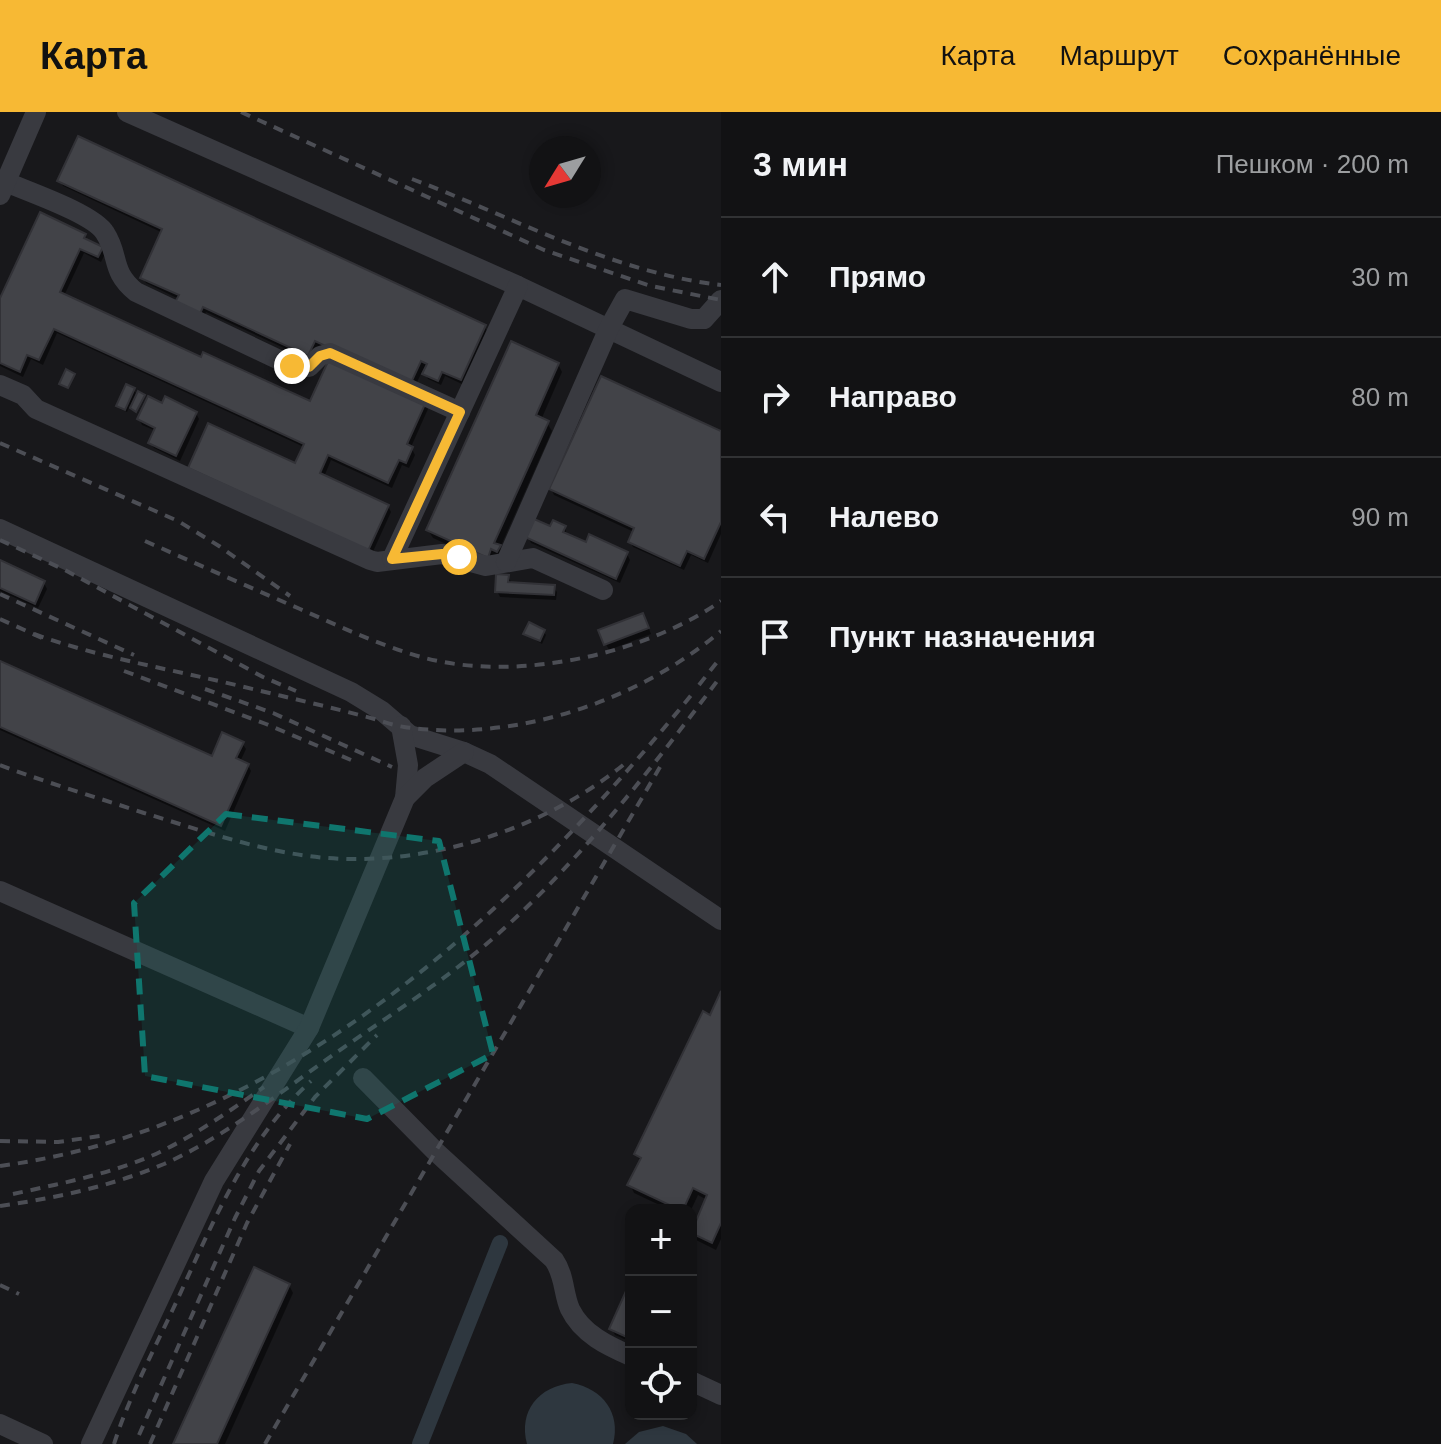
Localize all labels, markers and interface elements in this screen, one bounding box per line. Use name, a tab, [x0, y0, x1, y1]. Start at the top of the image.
text: Карта	[40, 35, 147, 77]
text: Карта	[940, 40, 1015, 71]
text: Маршрут	[1059, 40, 1179, 71]
text: Сохранённые	[1223, 40, 1401, 71]
north arrow	[529, 136, 601, 208]
text: 3 мин	[753, 145, 848, 183]
text: Пешком · 200 m	[1216, 149, 1409, 179]
icon: ahead	[753, 255, 797, 299]
text: Прямо	[829, 260, 926, 293]
text: 30 m	[1351, 262, 1409, 292]
route end	[274, 348, 310, 384]
icon: right	[753, 375, 797, 419]
text: Направо	[829, 380, 957, 413]
text: 80 m	[1351, 382, 1409, 412]
icon: left	[753, 495, 797, 539]
text: Налево	[829, 500, 939, 533]
text: 90 m	[1351, 502, 1409, 532]
route start	[441, 539, 477, 575]
icon: arrive	[753, 615, 797, 659]
text: Пункт назначения	[829, 620, 1096, 653]
map controls	[625, 1204, 697, 1420]
button: +	[625, 1204, 697, 1276]
button: −	[625, 1276, 697, 1348]
button: locate	[625, 1348, 697, 1420]

